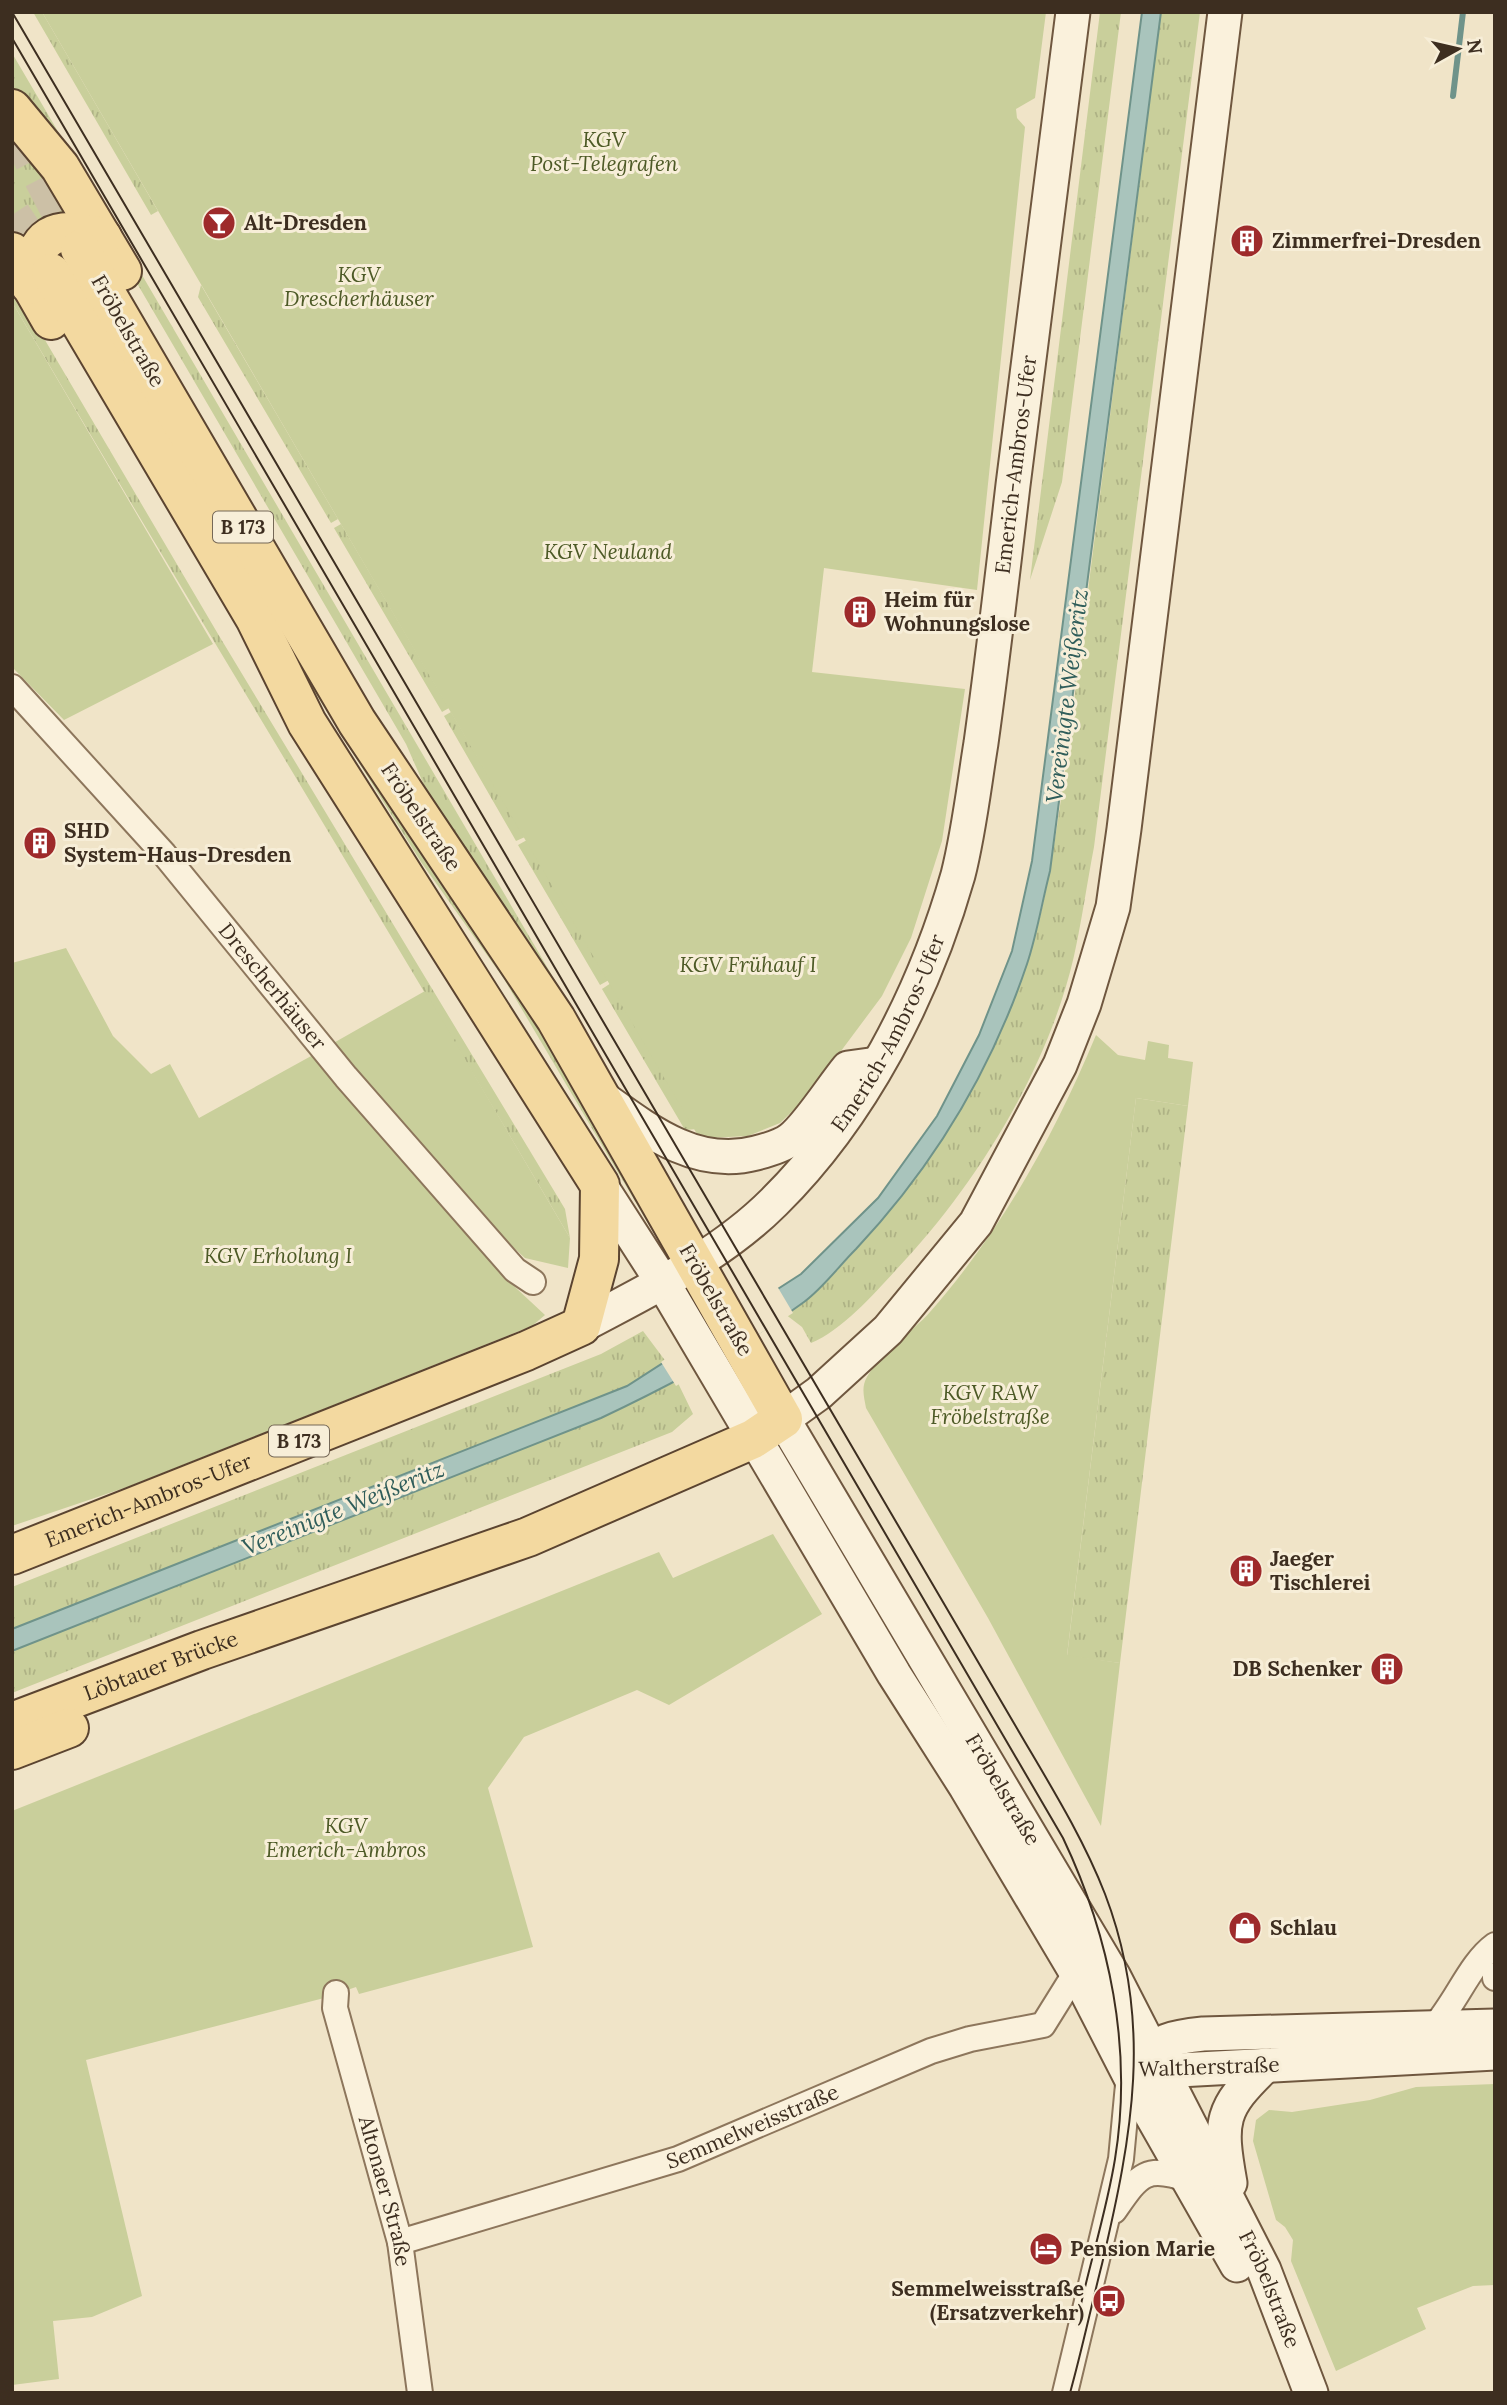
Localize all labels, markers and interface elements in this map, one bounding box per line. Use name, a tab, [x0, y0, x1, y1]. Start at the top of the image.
north arrow	[1423, 14, 1493, 84]
text: N	[1462, 38, 1488, 56]
park label: KGV Post-Telegrafen	[530, 126, 678, 177]
bar icon: Alt-Dresden	[200, 204, 238, 242]
place label: Alt-Dresden	[244, 209, 367, 236]
building icon: Zimmerfrei-Dresden	[1228, 222, 1266, 260]
place label: Zimmerfrei-Dresden	[1272, 227, 1481, 254]
park label: KGV Drescherhäuser	[284, 261, 434, 312]
street label: Fröbelstraße	[85, 270, 171, 392]
street label: Emerich-Ambros-Ufer	[989, 354, 1042, 575]
road number: B 173	[213, 512, 273, 542]
park label: KGV Neuland	[544, 538, 673, 565]
place label: Heim für Wohnungslose	[884, 586, 1030, 637]
water label: Vereinigte Weißeritz	[1039, 587, 1094, 805]
building icon: Heim für Wohnungslose	[841, 593, 879, 631]
street label: Fröbelstraße	[375, 757, 468, 876]
place label: SHD System-Haus-Dresden	[64, 817, 291, 868]
building icon: SHD System-Haus-Dresden	[21, 824, 59, 862]
street label: Drescherhäuser	[213, 917, 332, 1055]
street label: Emerich-Ambros-Ufer	[825, 930, 951, 1137]
park label: KGV Frühauf I	[679, 951, 817, 978]
street label: Fröbelstraße	[673, 1239, 759, 1361]
park label: KGV Erholung I	[204, 1242, 352, 1269]
park label: KGV RAW Fröbelstraße	[930, 1379, 1050, 1430]
road number: B 173	[269, 1426, 329, 1456]
street label: Emerich-Ambros-Ufer	[41, 1447, 256, 1553]
water label: Vereinigte Weißeritz	[238, 1454, 448, 1561]
place label: Jaeger Tischlerei	[1270, 1545, 1371, 1596]
building icon: Jaeger Tischlerei	[1227, 1552, 1265, 1590]
street label: Löbtauer Brücke	[80, 1625, 241, 1707]
building icon: DB Schenker	[1368, 1650, 1406, 1688]
place label: DB Schenker	[1232, 1655, 1362, 1682]
street label: Fröbelstraße	[960, 1729, 1047, 1850]
park label: KGV Emerich-Ambros	[266, 1812, 426, 1863]
shop icon: Schlau	[1226, 1909, 1264, 1947]
place label: Schlau	[1270, 1914, 1337, 1941]
street label: Waltherstraße	[1138, 2051, 1280, 2082]
street label: Semmelweisstraße	[663, 2078, 842, 2175]
street label: Altonaer Straße	[352, 2112, 417, 2268]
street label: Fröbelstraße	[1233, 2226, 1307, 2352]
hotel icon: Pension Marie	[1027, 2230, 1065, 2268]
place label: Pension Marie	[1070, 2235, 1215, 2262]
place label: Semmelweisstraße (Ersatzverkehr)	[891, 2275, 1084, 2326]
bus stop icon: Semmelweisstraße (Ersatzverkehr)	[1090, 2282, 1128, 2320]

